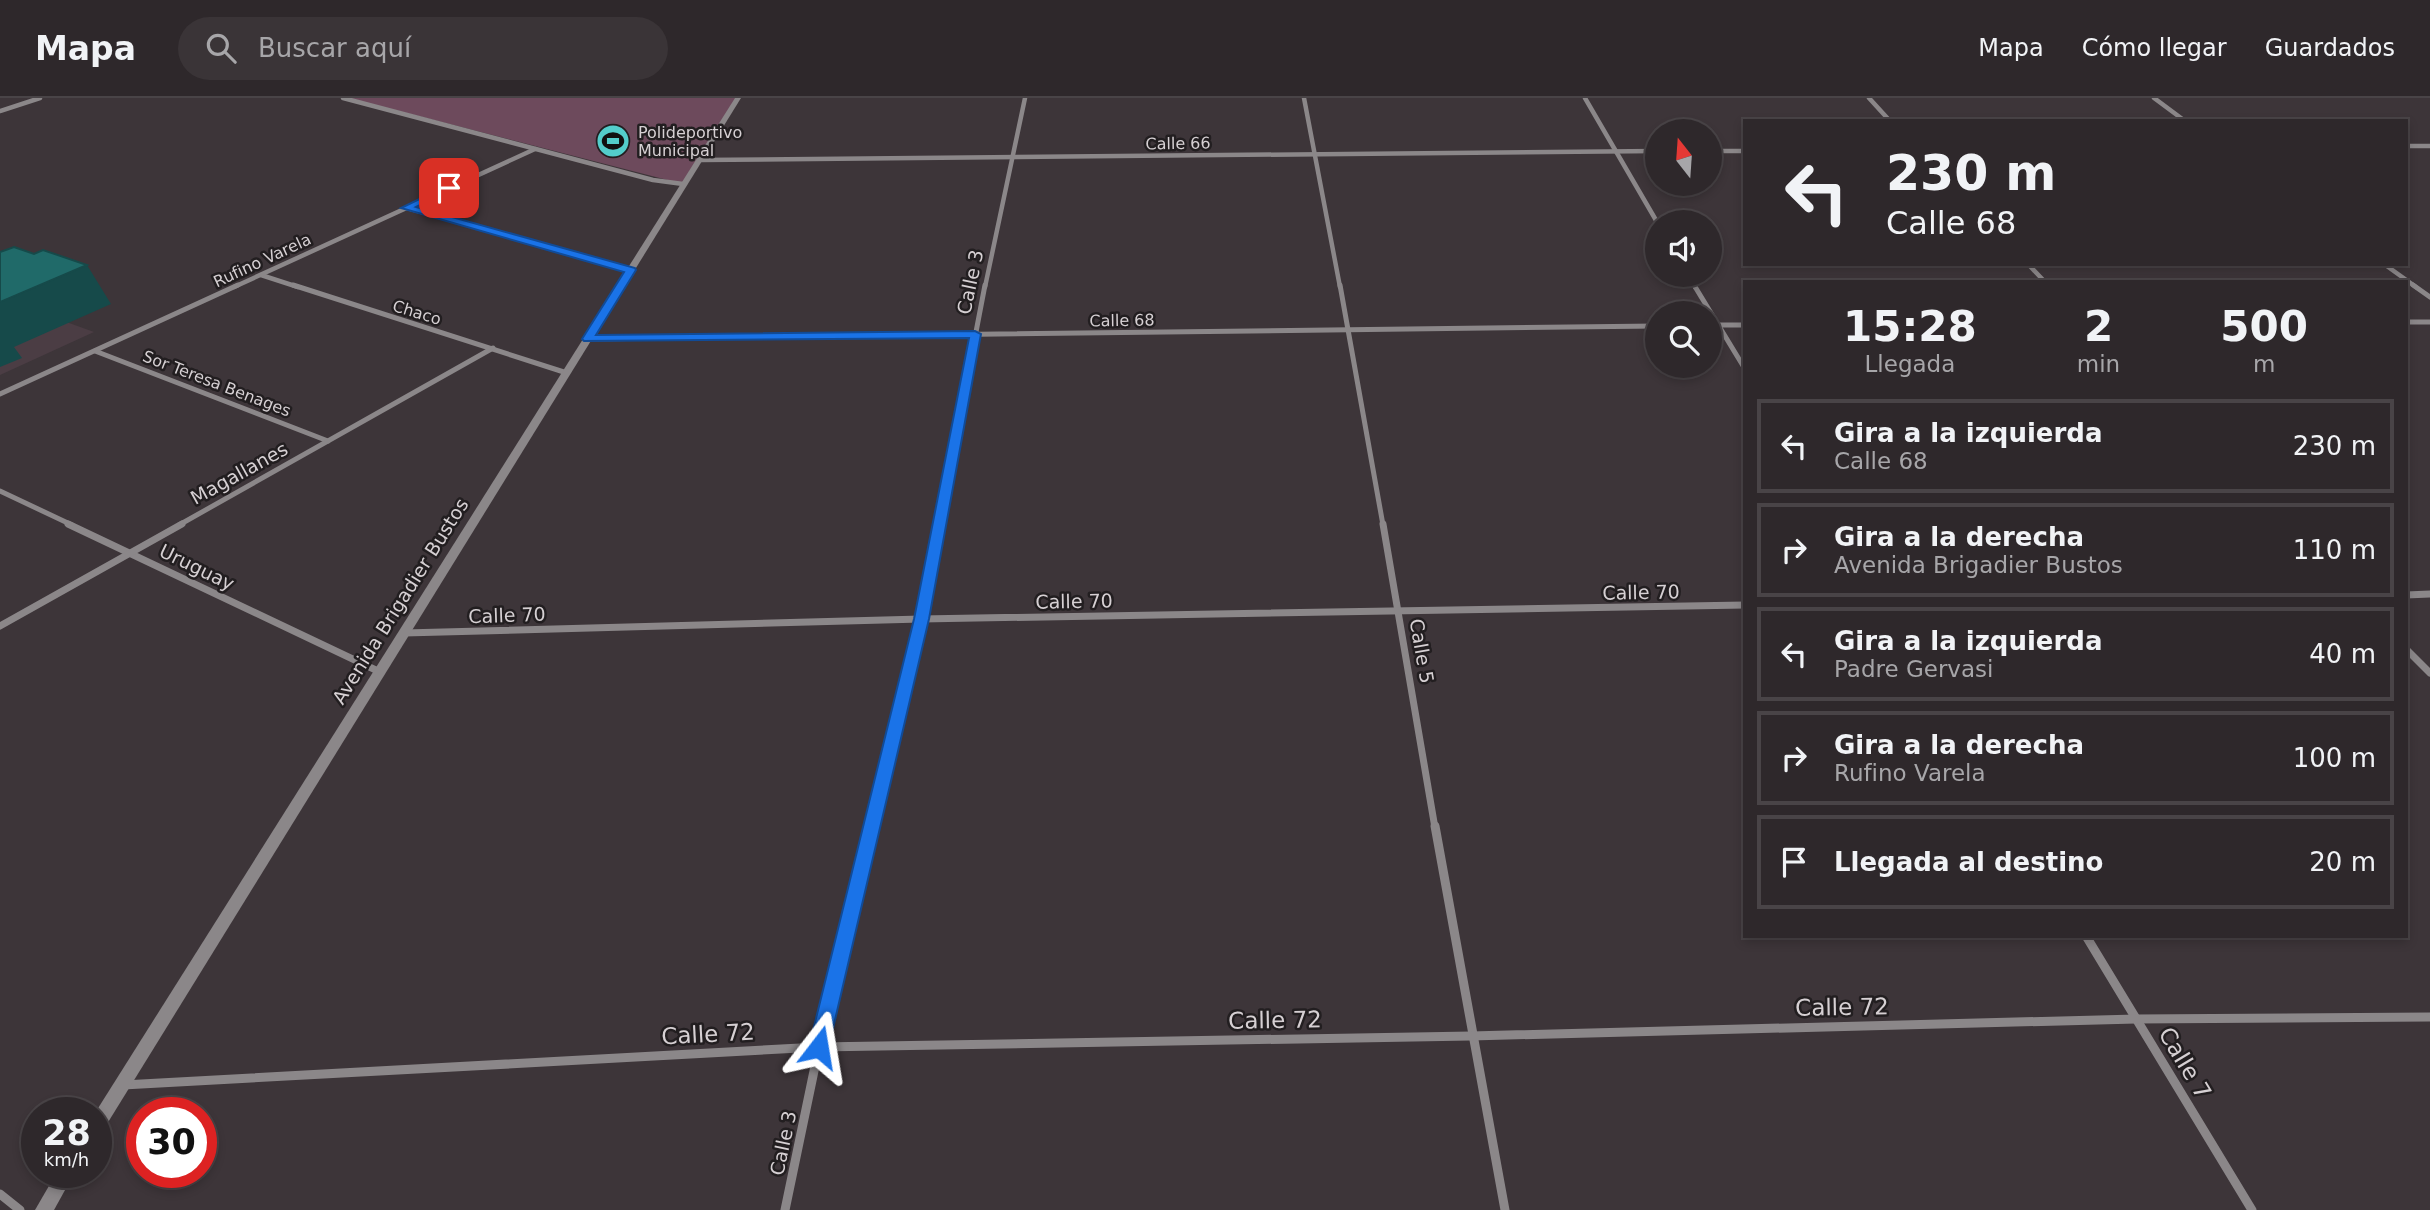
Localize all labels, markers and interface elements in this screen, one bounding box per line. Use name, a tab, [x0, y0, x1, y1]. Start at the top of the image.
search box	[178, 17, 668, 80]
text: Mapa	[35, 29, 136, 68]
icon: search	[202, 29, 240, 67]
text: Buscar aquí	[258, 33, 411, 63]
text: Mapa	[1978, 34, 2044, 62]
text: Cómo llegar	[2082, 34, 2227, 62]
text: Guardados	[2265, 34, 2395, 62]
north arrow	[1645, 119, 1722, 196]
map controls	[1645, 119, 1722, 378]
sports icon: Polideportivo Municipal	[594, 122, 632, 160]
place label: Polideportivo Municipal	[638, 123, 742, 160]
street label: Calle 66	[1145, 133, 1211, 154]
text: 230 m	[1886, 145, 2056, 202]
icon: left	[1771, 147, 1862, 238]
pin	[419, 158, 479, 218]
icon: arrive	[430, 169, 468, 207]
text: Calle 68	[1886, 204, 2016, 242]
button: sound	[1645, 210, 1722, 287]
street label: Rufino Varela	[210, 230, 314, 291]
street label: Calle 3	[952, 248, 988, 316]
street label: Chaco	[390, 296, 443, 329]
button: search	[1645, 301, 1722, 378]
text: 15:28	[1843, 302, 1977, 351]
text: 2	[2084, 302, 2113, 351]
text: 500	[2220, 302, 2308, 351]
street label: Calle 68	[1089, 310, 1155, 331]
street label: Sor Teresa Benages	[140, 346, 293, 420]
text: Llegada	[1865, 351, 1955, 377]
text: min	[2077, 351, 2120, 377]
text: m	[2253, 351, 2275, 377]
text: Gira a la izquierda	[1834, 418, 2102, 448]
icon: left	[1775, 427, 1813, 465]
text: 230 m	[2293, 431, 2376, 461]
street label: Magallanes	[187, 437, 291, 509]
text: Calle 68	[1834, 448, 1928, 474]
street label: Avenida Brigadier Bustos	[327, 494, 473, 708]
text: Gira a la derecha	[1834, 522, 2084, 552]
icon: right	[1775, 531, 1813, 569]
text: 110 m	[2293, 535, 2376, 565]
street label: Uruguay	[156, 539, 238, 595]
text: Avenida Brigadier Bustos	[1834, 552, 2123, 578]
street label: Calle 70	[1602, 580, 1680, 604]
street label: Calle 70	[1035, 589, 1113, 613]
street label: Calle 70	[468, 603, 546, 627]
street label: Calle 5	[1405, 617, 1439, 685]
text: Gira a la izquierda	[1834, 626, 2102, 656]
icon: left	[1775, 635, 1813, 673]
text: 40 m	[2309, 639, 2376, 669]
text: Padre Gervasi	[1834, 656, 1993, 682]
text: Gira a la derecha	[1834, 730, 2084, 760]
icon: right	[1775, 739, 1813, 777]
text: 100 m	[2293, 743, 2376, 773]
text: Rufino Varela	[1834, 760, 1986, 786]
icon: arrive	[1775, 843, 1813, 881]
text: Llegada al destino	[1834, 847, 2103, 877]
text: 20 m	[2309, 847, 2376, 877]
street label: Calle 72	[1795, 993, 1889, 1021]
street label: Calle 72	[1228, 1006, 1322, 1034]
position arrow	[782, 1010, 856, 1084]
street label: Calle 72	[661, 1019, 755, 1049]
street label: Calle 7	[2154, 1022, 2216, 1104]
speed limit sign: 30	[126, 1097, 217, 1188]
street label: Calle 3	[765, 1109, 801, 1177]
text: 28	[42, 1113, 91, 1153]
text: km/h	[44, 1149, 89, 1170]

